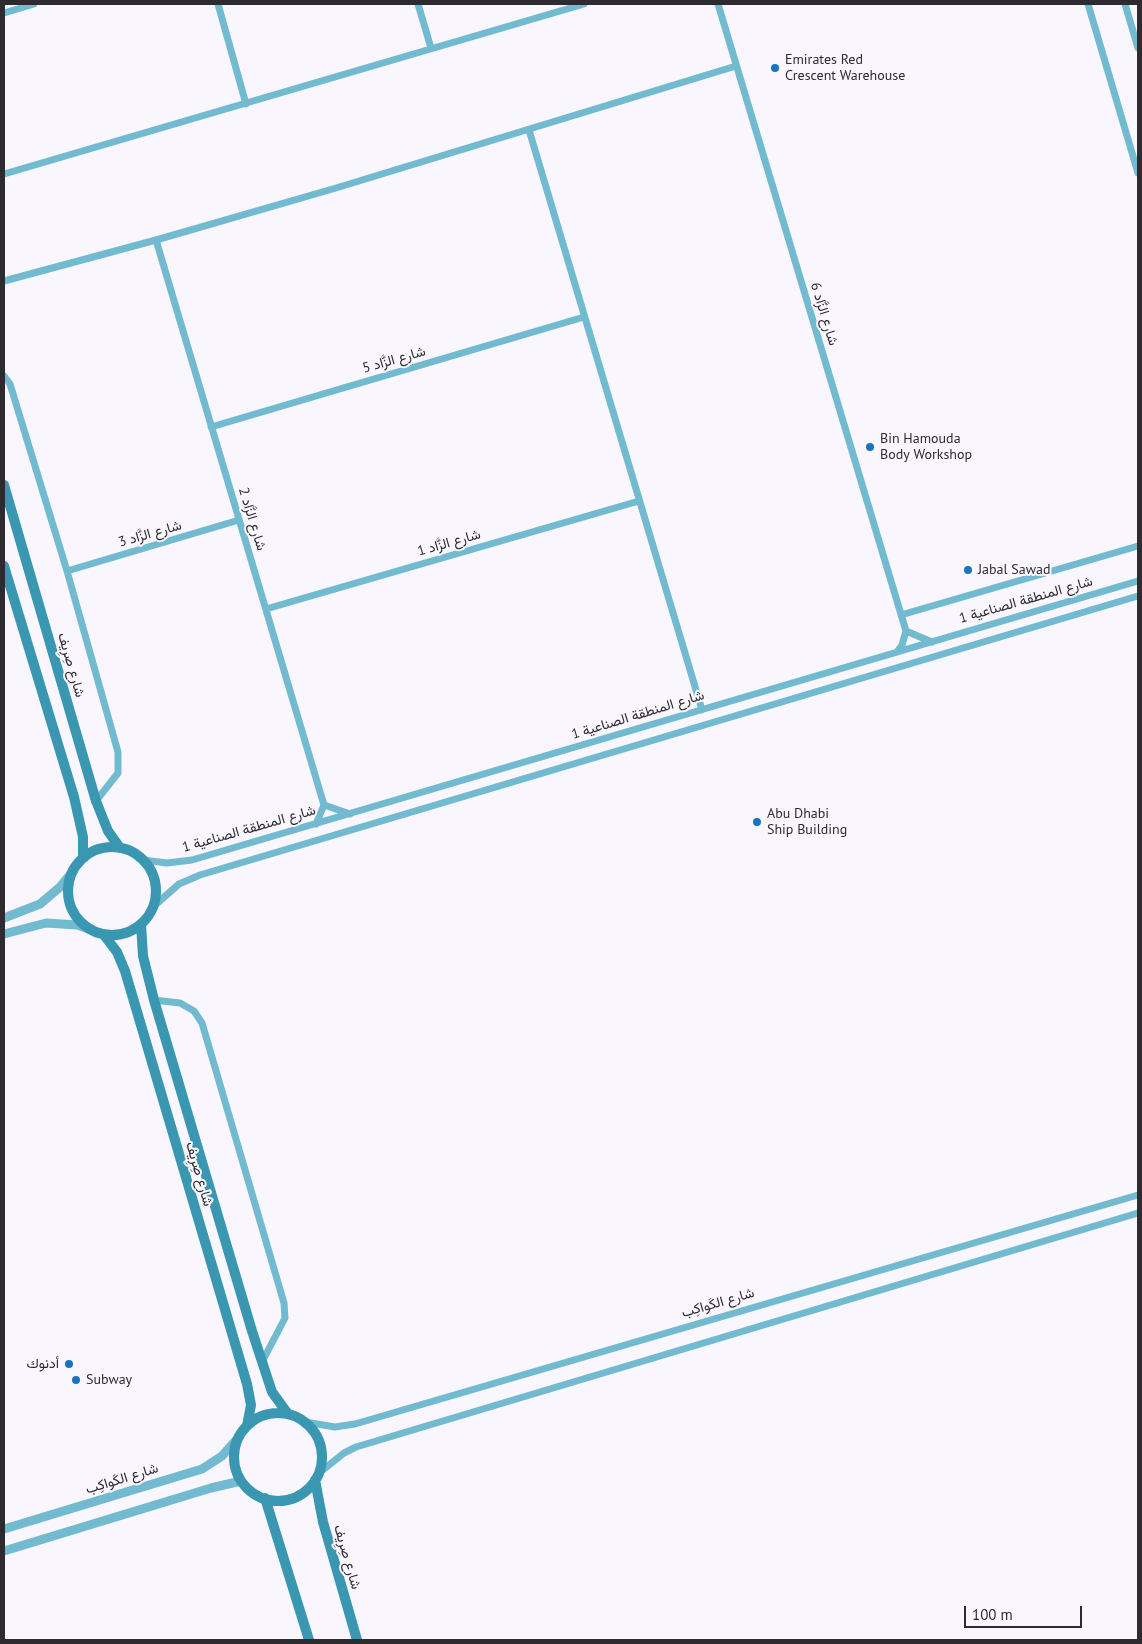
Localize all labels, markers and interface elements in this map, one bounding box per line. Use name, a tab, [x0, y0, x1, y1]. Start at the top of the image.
place label: Emirates Red Crescent Warehouse	[785, 52, 905, 84]
marker: Emirates Red Crescent Warehouse	[769, 62, 781, 74]
street label: شارع الزَّاد 6	[806, 280, 842, 348]
street label: شارع الزَّاد 5	[360, 343, 428, 377]
place label: Bin Hamouda Body Workshop	[880, 431, 972, 464]
marker: Bin Hamouda Body Workshop	[864, 441, 876, 453]
street label: شارع الزَّاد 2	[234, 485, 270, 553]
street label: شارع الزَّاد 3	[116, 517, 184, 551]
street label: شارع الزَّاد 1	[415, 526, 483, 560]
place label: Jabal Sawad	[978, 562, 1050, 578]
marker: Jabal Sawad	[962, 564, 974, 576]
street label: شارع المنطقة الصناعية 1	[957, 573, 1095, 627]
street label: شارع صِرِيف	[54, 631, 88, 699]
street label: شارع المنطقة الصناعية 1	[570, 687, 706, 743]
street label: شارع المنطقة الصناعية 1	[180, 802, 318, 856]
place label: Abu Dhabi Ship Building	[767, 806, 847, 839]
marker: Abu Dhabi Ship Building	[751, 816, 763, 828]
street label: شارع صِرِيف	[182, 1140, 216, 1208]
street label: شارع الكَواكِب	[680, 1285, 756, 1321]
place label: أدنوك	[27, 1356, 59, 1372]
marker: أدنوك	[63, 1358, 75, 1370]
place label: Subway	[86, 1372, 132, 1388]
marker: Subway	[70, 1374, 82, 1386]
street label: شارع الكَواكِب	[84, 1460, 160, 1498]
street label: شارع صِرِيف	[330, 1523, 364, 1591]
scale bar	[967, 1596, 1084, 1628]
text: 100 m	[972, 1605, 1013, 1624]

